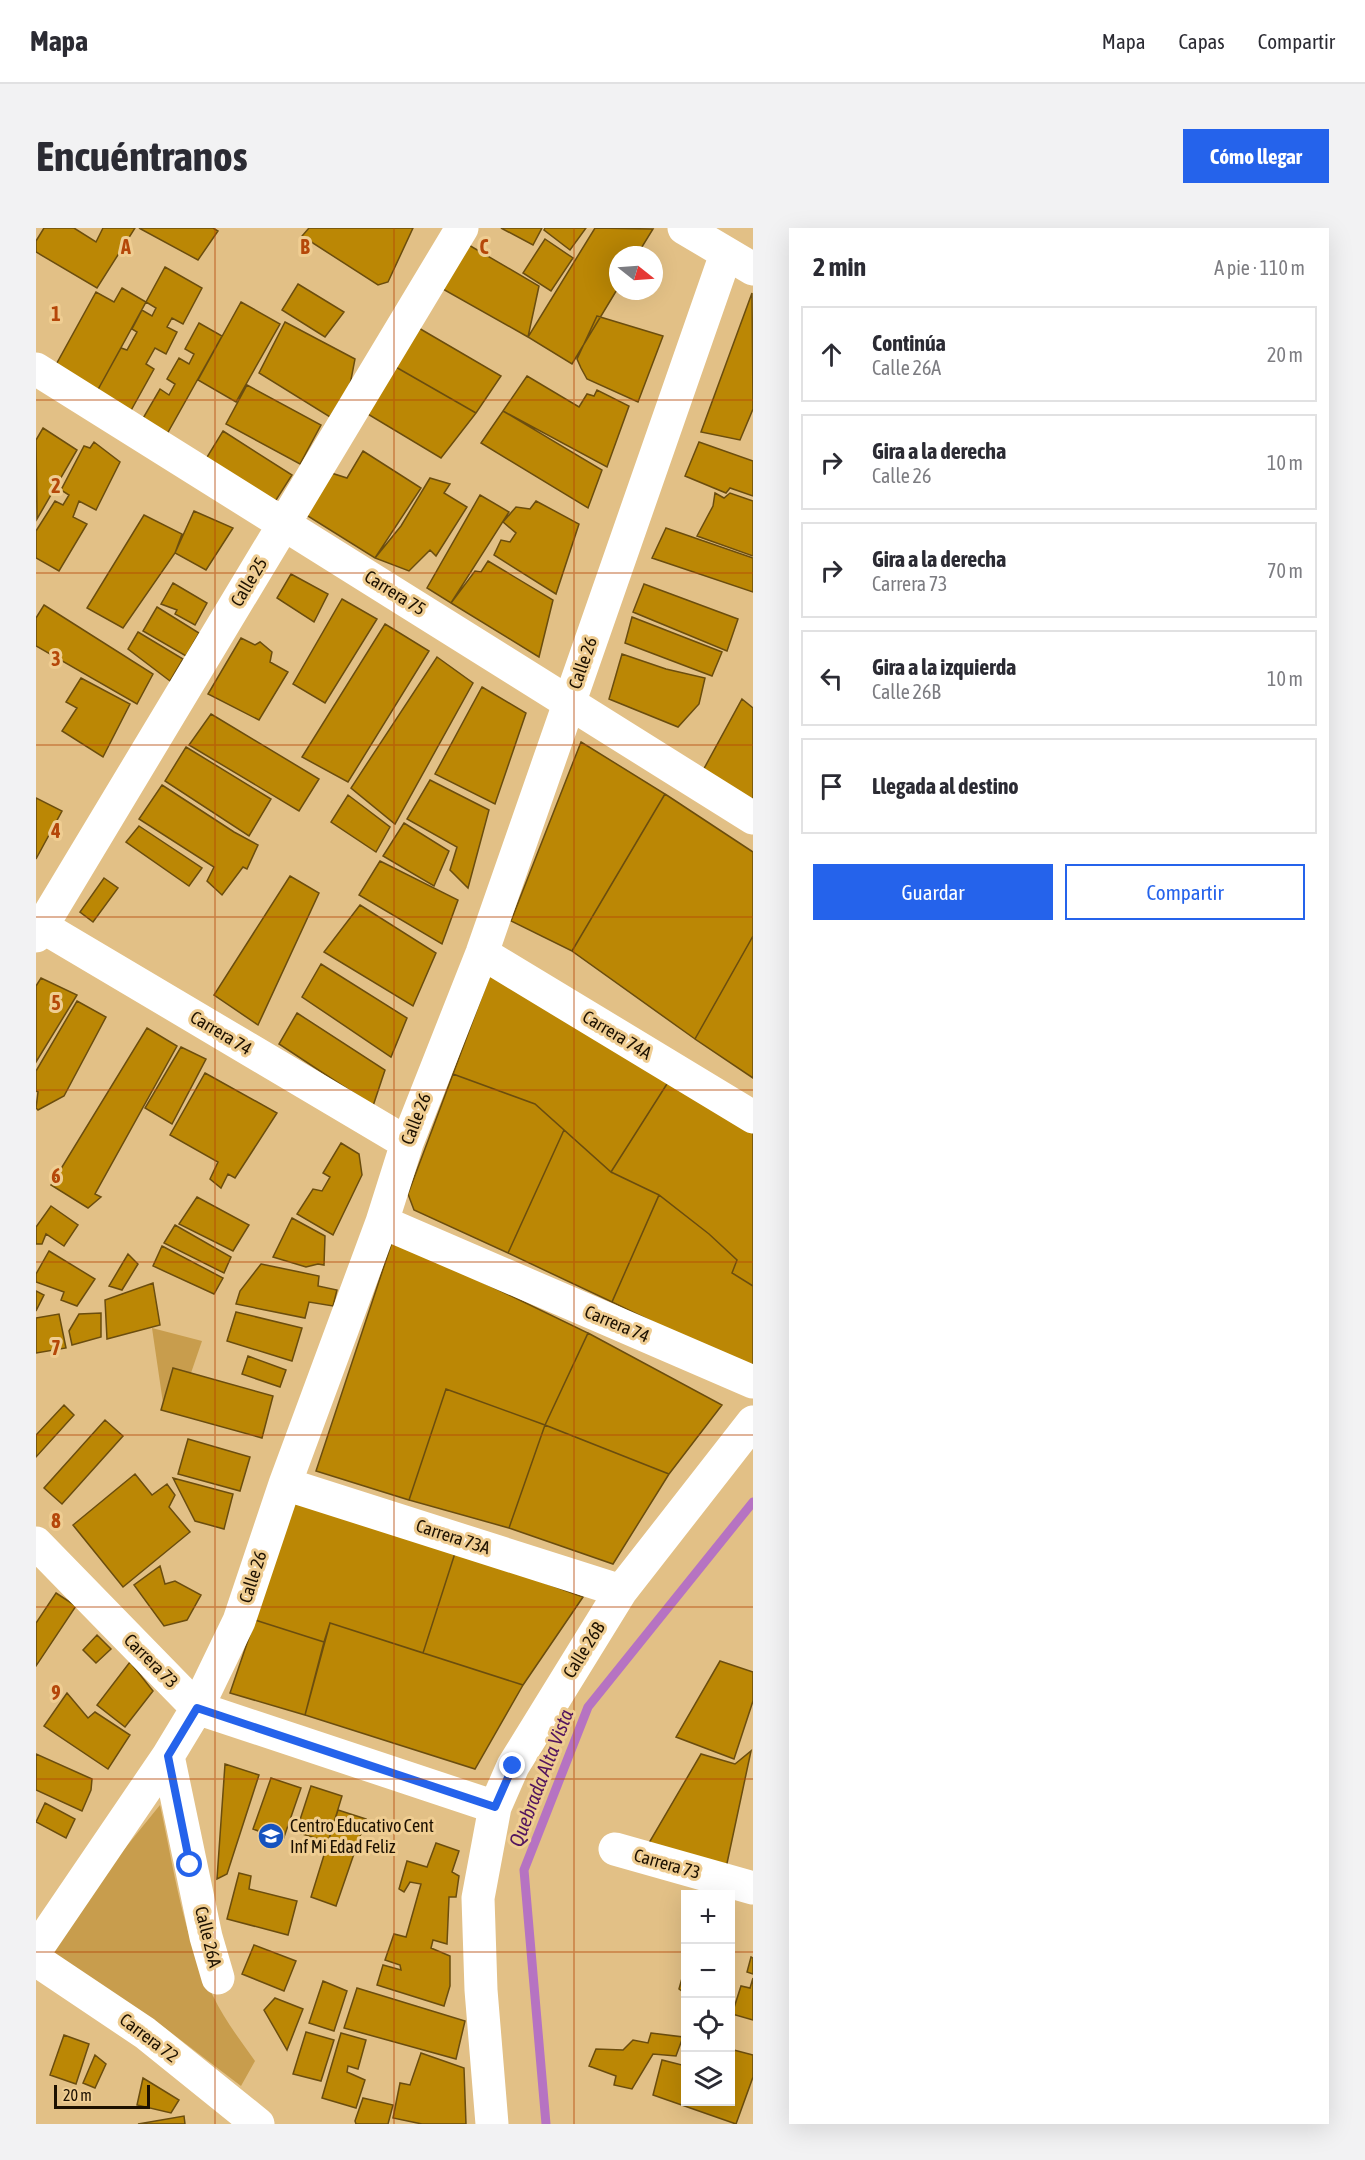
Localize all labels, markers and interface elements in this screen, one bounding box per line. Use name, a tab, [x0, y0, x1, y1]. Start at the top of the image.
text: Mapa	[30, 25, 88, 57]
text: Mapa	[1102, 29, 1145, 53]
text: Capas	[1178, 29, 1225, 53]
text: Compartir	[1258, 29, 1335, 53]
button: Cómo llegar	[1183, 129, 1329, 183]
text: Encuéntranos	[36, 132, 248, 180]
text: A	[120, 235, 131, 258]
text: B	[300, 235, 310, 258]
text: C	[480, 235, 489, 258]
north arrow	[609, 246, 663, 300]
text: 2 min	[813, 252, 866, 282]
text: A pie · 110 m	[1214, 256, 1305, 279]
text: 1	[51, 302, 61, 325]
text: Continúa	[872, 330, 946, 356]
icon: ahead	[815, 338, 848, 371]
text: 20 m	[1267, 343, 1303, 366]
text: Calle 26A	[872, 356, 941, 379]
text: Gira a la derecha	[872, 438, 1006, 464]
icon: right	[815, 446, 848, 479]
text: 10 m	[1267, 451, 1303, 474]
text: Calle 26	[872, 464, 931, 487]
text: 2	[51, 474, 61, 497]
text: Gira a la derecha	[872, 546, 1006, 572]
street label: Calle 25	[226, 553, 271, 610]
icon: right	[815, 554, 848, 587]
text: 70 m	[1267, 559, 1303, 582]
street label: Carrera 75	[361, 566, 430, 619]
text: Carrera 73	[872, 572, 948, 595]
street label: Calle 26	[564, 634, 601, 691]
text: 3	[51, 647, 61, 670]
text: Gira a la izquierda	[872, 654, 1016, 680]
icon: left	[815, 662, 848, 695]
text: 10 m	[1267, 667, 1303, 690]
text: Calle 26B	[872, 680, 941, 703]
icon: arrive	[815, 770, 848, 803]
text: Llegada al destino	[872, 773, 1019, 799]
text: 4	[50, 819, 61, 842]
button: Guardar	[813, 864, 1053, 920]
button: Compartir	[1065, 864, 1305, 920]
text: 5	[51, 991, 61, 1014]
street label: Carrera 74	[187, 1006, 256, 1059]
street label: Carrera 74A	[579, 1006, 656, 1063]
street label: Calle 26	[396, 1090, 435, 1148]
text: 6	[51, 1164, 61, 1187]
street label: Carrera 74	[582, 1301, 653, 1346]
text: 7	[51, 1336, 61, 1359]
text: 8	[51, 1509, 61, 1532]
street label: Carrera 73A	[413, 1515, 493, 1558]
street label: Calle 26	[234, 1548, 271, 1605]
street label: Calle 26B	[558, 1618, 609, 1682]
street label: Carrera 73	[120, 1629, 183, 1692]
text: 9	[51, 1681, 61, 1704]
water label: Quebrada Alta Vista	[504, 1706, 577, 1850]
route end	[499, 1752, 525, 1778]
place label: Centro Educativo Cent Inf Mi Edad Feliz	[290, 1815, 434, 1857]
school or university icon: Centro Educativo Cent Inf Mi Edad Feliz	[256, 1821, 286, 1851]
street label: Carrera 73	[632, 1844, 703, 1883]
route start	[176, 1851, 202, 1877]
map controls	[681, 1890, 735, 2106]
button: +	[681, 1890, 735, 1944]
street label: Calle 26A	[191, 1904, 226, 1970]
button: −	[681, 1944, 735, 1998]
button: locate	[681, 1998, 735, 2052]
street label: Carrera 72	[116, 2009, 183, 2066]
button: layers	[681, 2052, 735, 2106]
scale bar	[54, 2082, 150, 2110]
text: 20 m	[63, 2086, 92, 2104]

